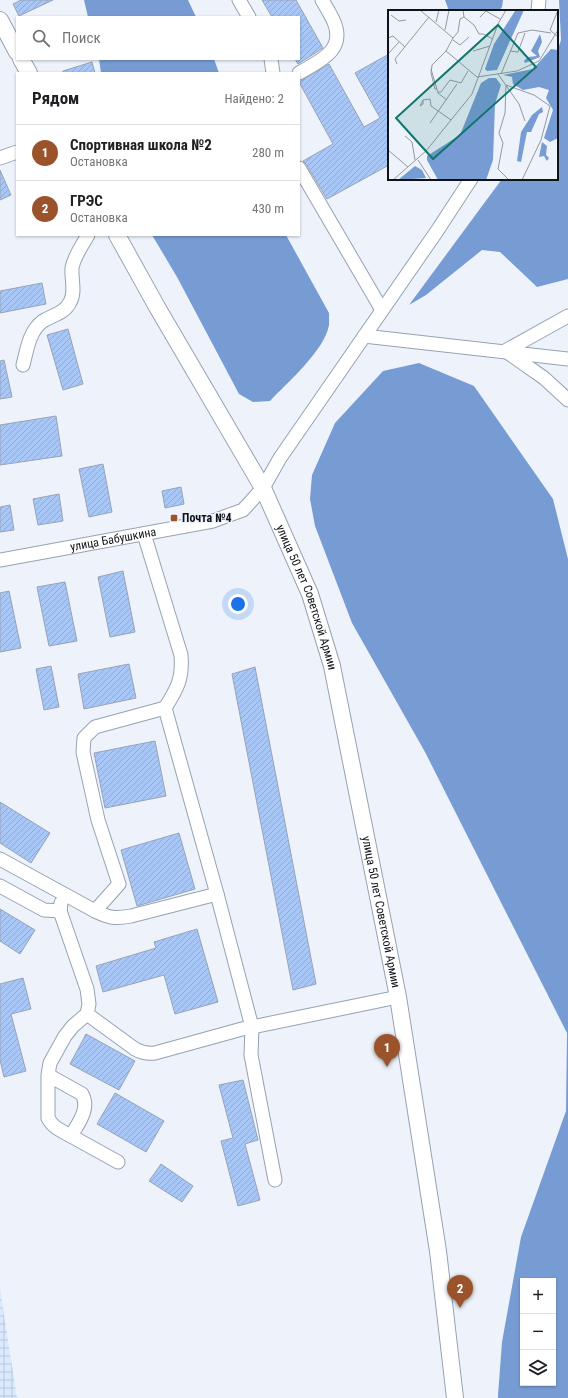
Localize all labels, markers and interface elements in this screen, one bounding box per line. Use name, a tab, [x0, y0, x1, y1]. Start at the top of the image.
inset map	[388, 10, 558, 180]
search box	[16, 16, 300, 60]
icon: search	[30, 27, 52, 49]
text: Поиск	[62, 29, 101, 47]
text: Рядом	[32, 88, 79, 108]
text: Найдено: 2	[224, 91, 284, 106]
text: Спортивная школа №2	[70, 136, 212, 154]
text: 1	[42, 145, 48, 160]
text: 280 m	[252, 145, 284, 160]
text: Остановка	[70, 154, 128, 169]
text: ГРЭС	[70, 192, 103, 210]
text: 2	[42, 201, 48, 216]
text: 430 m	[252, 201, 284, 216]
text: Остановка	[70, 210, 128, 225]
place label: Почта №4	[182, 511, 232, 525]
marker: Почта №4	[169, 513, 179, 523]
street label: улица 50 лет Советской Армии	[273, 522, 340, 671]
street label: улица Бабушкина	[69, 525, 158, 554]
your location	[228, 594, 248, 614]
street label: улица 50 лет Советской Армии	[359, 835, 403, 989]
pin: 1	[374, 1034, 400, 1067]
pin: 2	[447, 1275, 473, 1308]
map controls	[520, 1278, 556, 1386]
button: +	[520, 1278, 556, 1314]
button: −	[520, 1314, 556, 1350]
button: layers	[520, 1350, 556, 1386]

